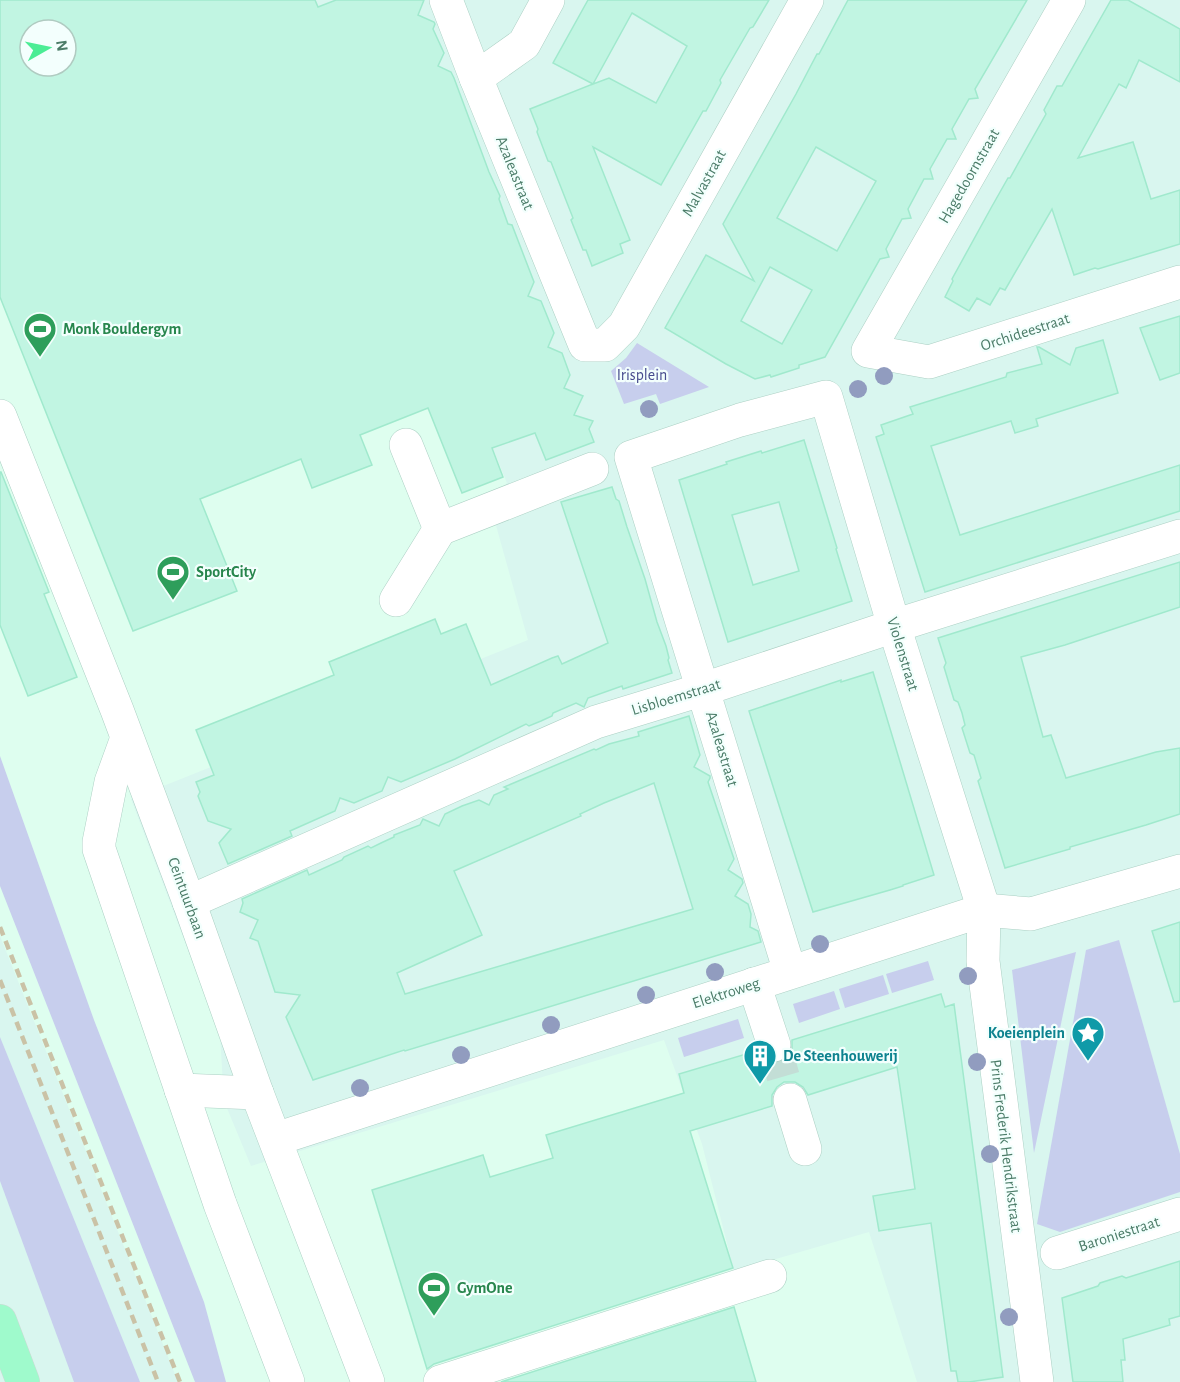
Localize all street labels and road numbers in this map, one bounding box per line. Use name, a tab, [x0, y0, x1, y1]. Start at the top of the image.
street label: Hagedoornstraat	[935, 126, 1003, 226]
street label: Azaleastraat	[493, 134, 537, 212]
street label: Malvastraat	[679, 147, 729, 219]
street label: Orchideestraat	[978, 310, 1072, 354]
street label: Violenstraat	[884, 615, 922, 693]
street label: Lisbloemstraat	[629, 676, 723, 718]
street label: Azaleastraat	[703, 709, 741, 789]
street label: Ceintuurbaan	[165, 855, 209, 941]
street label: Elektroweg	[690, 975, 762, 1011]
street label: Prins Frederik Hendrikstraat	[987, 1059, 1025, 1233]
street label: Baroniestraat	[1077, 1213, 1161, 1255]

